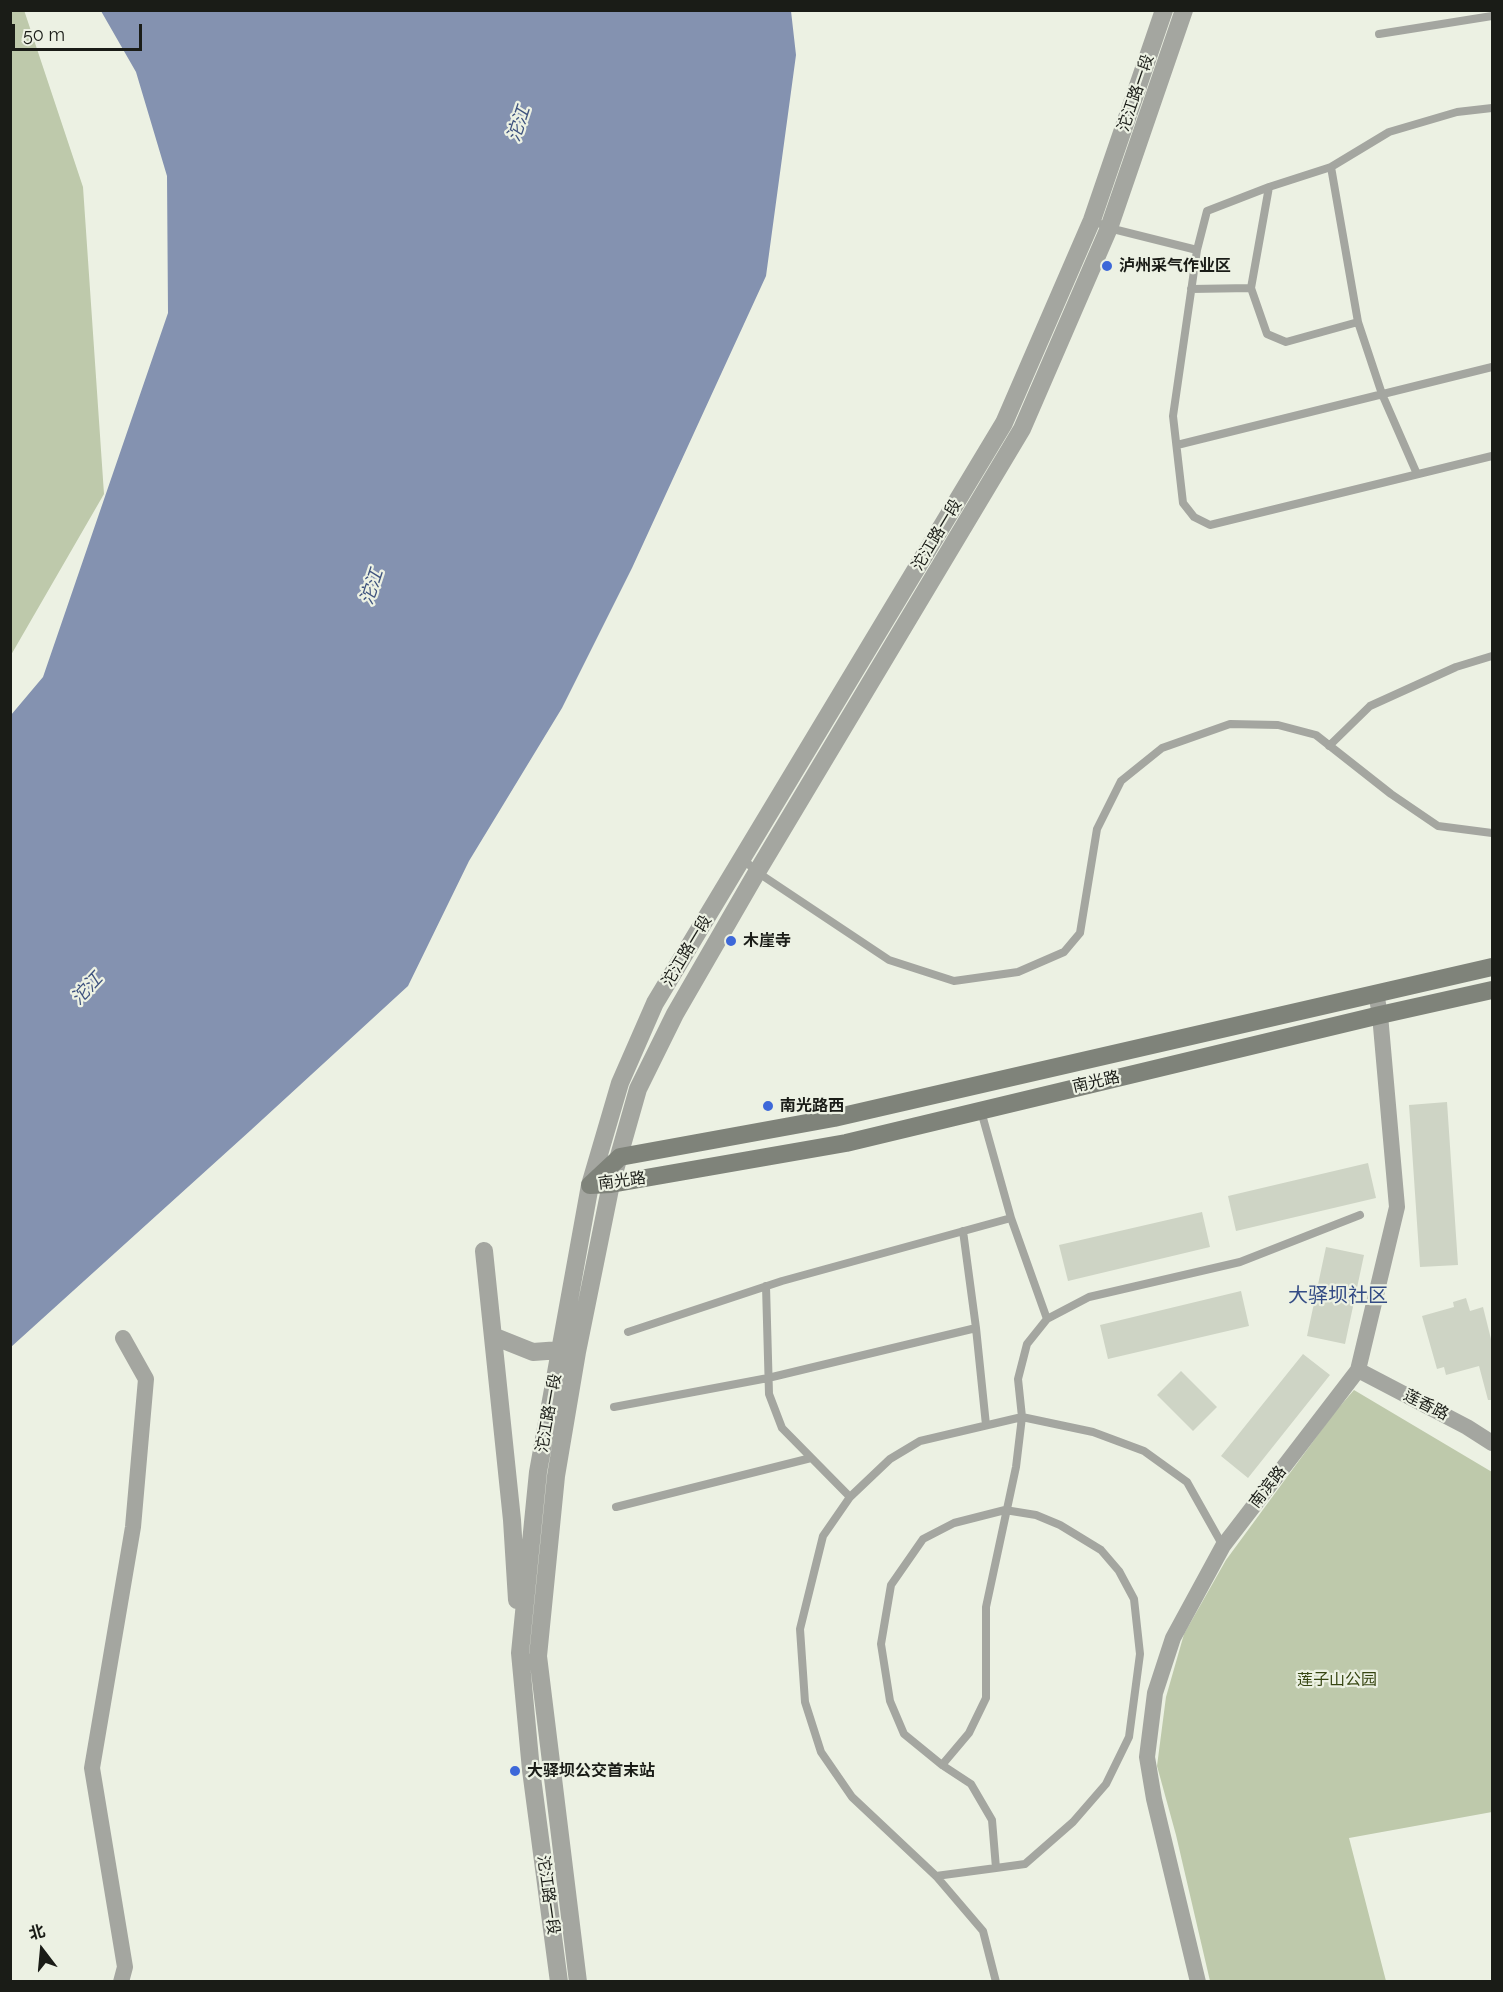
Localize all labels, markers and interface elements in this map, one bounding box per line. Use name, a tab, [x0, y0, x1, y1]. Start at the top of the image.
scale bar	[15, 12, 146, 50]
text: 50 m	[23, 24, 65, 45]
street label: 沱江路一段	[1114, 52, 1158, 134]
water label: 沱江	[503, 104, 535, 144]
place label: 泸州采气作业区	[1119, 256, 1231, 276]
marker: 泸州采气作业区	[1100, 259, 1114, 273]
street label: 沱江路一段	[908, 496, 966, 574]
water label: 沱江	[356, 567, 388, 607]
street label: 沱江路一段	[658, 912, 716, 990]
place label: 木崖寺	[743, 931, 791, 951]
marker: 木崖寺	[724, 934, 738, 948]
water label: 沱江	[67, 968, 107, 1010]
street label: 南光路	[1070, 1067, 1122, 1097]
place label: 南光路西	[780, 1096, 844, 1116]
marker: 南光路西	[761, 1099, 775, 1113]
street label: 南光路	[597, 1169, 647, 1193]
district label: 大驿坝社区	[1288, 1284, 1388, 1308]
street label: 沱江路一段	[533, 1372, 565, 1454]
street label: 莲香路	[1400, 1386, 1452, 1424]
street label: 南滨路	[1246, 1462, 1290, 1512]
park label: 莲子山公园	[1297, 1670, 1377, 1690]
place label: 大驿坝公交首末站	[527, 1761, 655, 1781]
marker: 大驿坝公交首末站	[508, 1764, 522, 1778]
street label: 沱江路一段	[533, 1854, 563, 1936]
north arrow	[12, 1920, 72, 1980]
text: 北	[27, 1921, 47, 1944]

